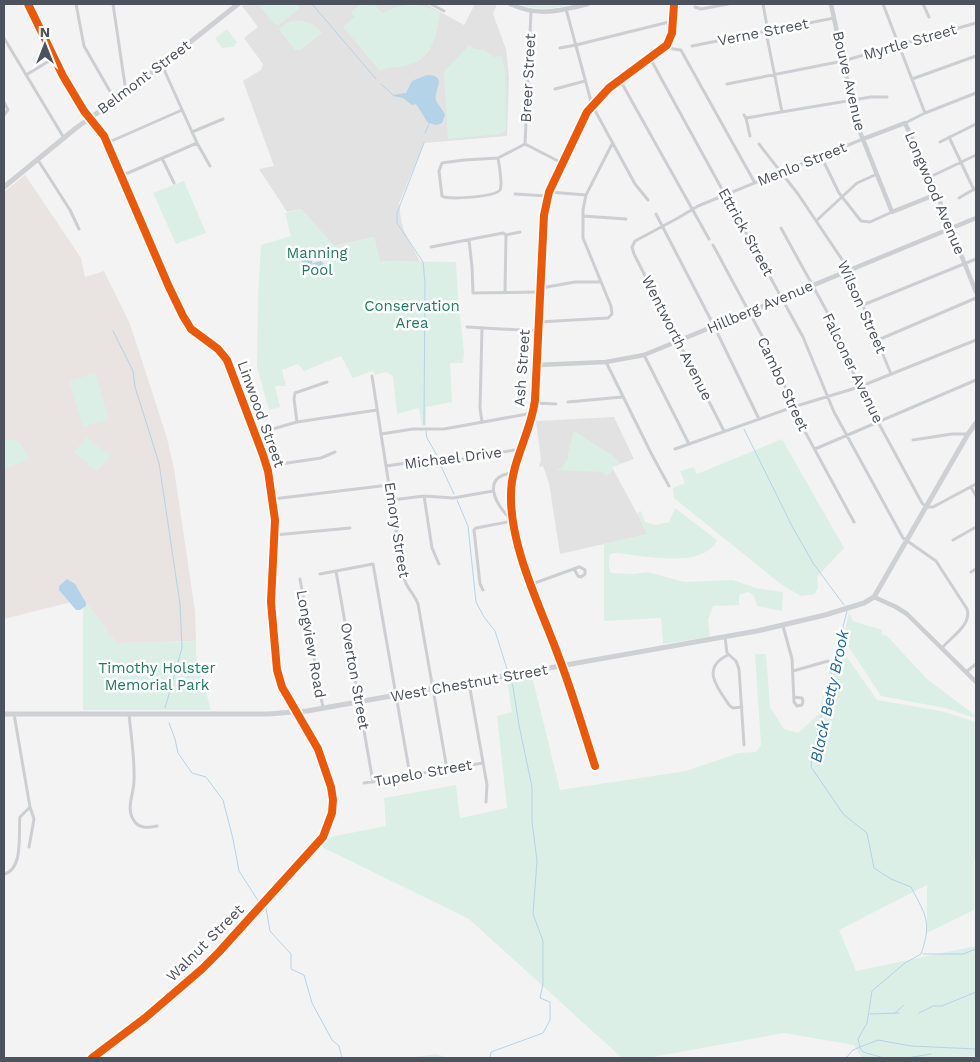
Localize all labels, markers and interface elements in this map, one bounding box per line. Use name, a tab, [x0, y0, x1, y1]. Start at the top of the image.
street label: Verne Street	[716, 14, 811, 50]
north arrow	[20, 20, 70, 70]
street label: Myrtle Street	[861, 20, 959, 64]
text: N	[40, 24, 50, 40]
street label: Bouve Avenue	[829, 29, 869, 133]
street label: Breer Street	[517, 32, 539, 123]
street label: Belmont Street	[94, 36, 195, 118]
street label: Longwood Avenue	[901, 129, 969, 257]
street label: Menlo Street	[755, 138, 850, 190]
street label: Ettrick Street	[714, 185, 778, 280]
park label: Manning Pool	[286, 244, 348, 279]
street label: Wilson Street	[834, 258, 891, 357]
street label: Wentworth Avenue	[638, 272, 716, 404]
street label: Hillberg Avenue	[704, 277, 816, 337]
park label: Conservation Area	[364, 297, 460, 332]
street label: Falconer Avenue	[819, 310, 887, 426]
street label: Ash Street	[510, 328, 534, 407]
street label: Cambo Street	[753, 334, 813, 435]
street label: Linwood Street	[233, 358, 289, 470]
street label: Michael Drive	[403, 443, 503, 473]
street label: Emory Street	[381, 481, 414, 580]
street label: Longview Road	[293, 589, 329, 699]
street label: Overton Street	[337, 621, 373, 732]
water label: Black Betty Brook	[806, 627, 853, 764]
park label: Timothy Holster Memorial Park	[98, 659, 216, 694]
street label: West Chestnut Street	[389, 660, 550, 706]
street label: Tupelo Street	[373, 755, 474, 790]
street label: Walnut Street	[163, 900, 248, 985]

